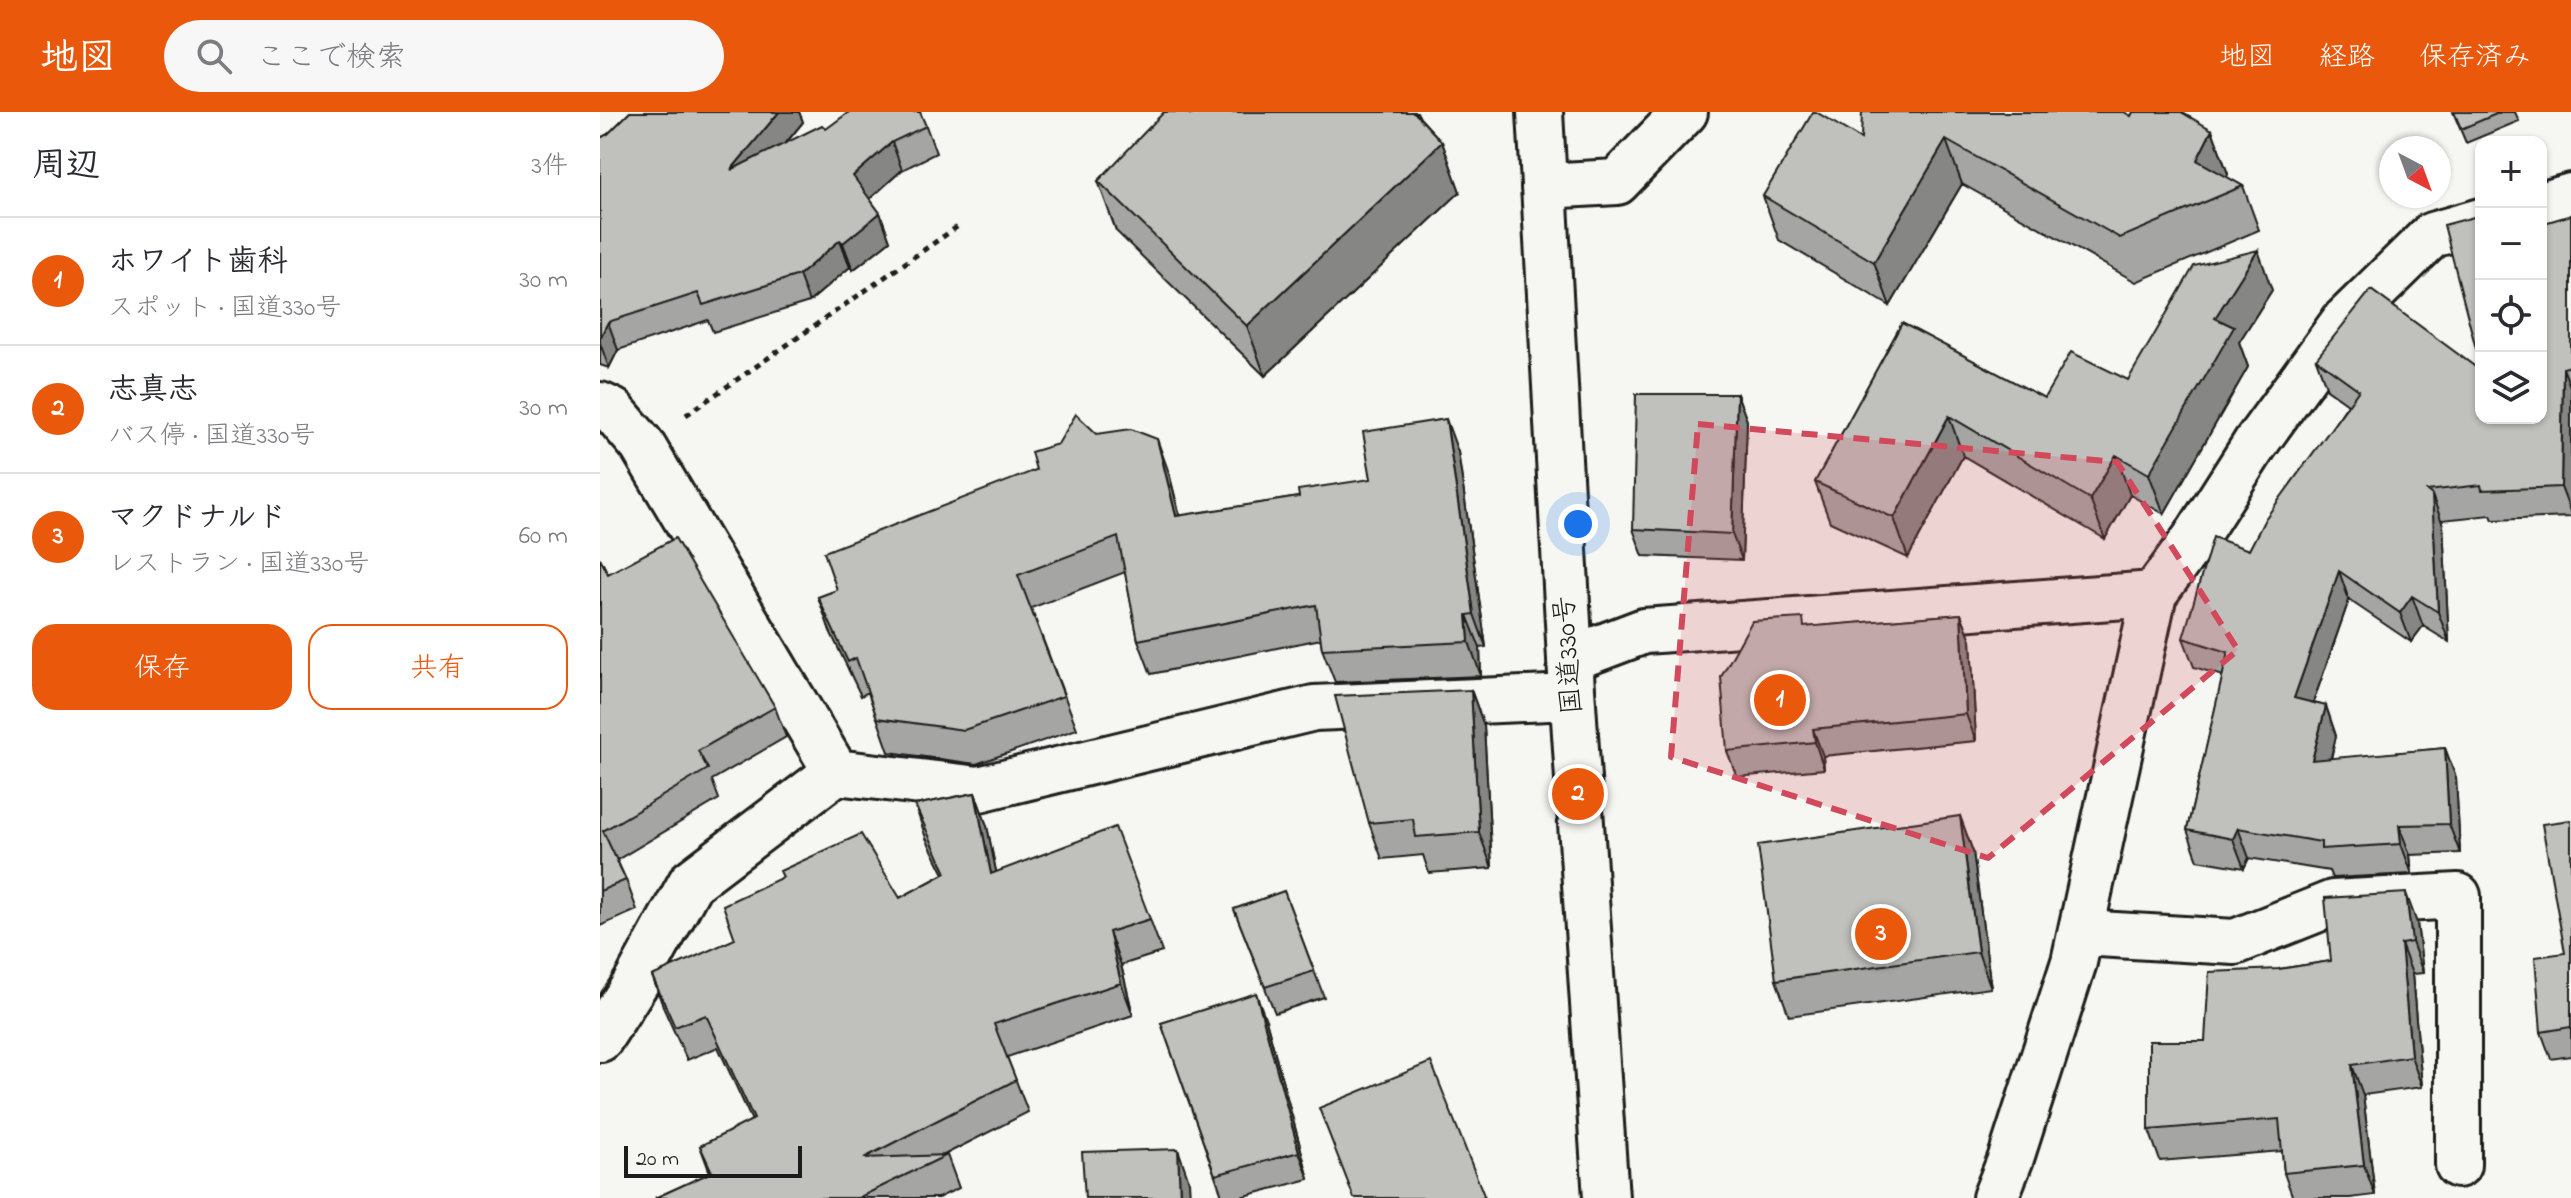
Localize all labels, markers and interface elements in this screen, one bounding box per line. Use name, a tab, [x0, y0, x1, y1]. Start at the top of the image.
search box	[164, 20, 724, 92]
text: 地図	[40, 32, 116, 88]
icon: search	[192, 34, 236, 78]
text: ここで検索	[256, 37, 406, 81]
text: 地図	[2219, 38, 2275, 79]
text: 経路	[2319, 38, 2375, 79]
text: 保存済み	[2419, 38, 2531, 79]
north arrow	[2379, 136, 2451, 208]
map controls	[2475, 136, 2547, 424]
button: +	[2475, 136, 2547, 208]
text: 周辺	[32, 142, 100, 192]
text: 3件	[531, 148, 568, 186]
button: −	[2475, 208, 2547, 280]
text: ホワイト歯科	[108, 241, 287, 285]
text: 1	[54, 262, 62, 300]
text: 30 m	[519, 262, 568, 300]
button: locate	[2475, 280, 2547, 352]
text: スポット · 国道330号	[108, 290, 341, 328]
button: layers	[2475, 352, 2547, 424]
text: 志真志	[108, 369, 198, 413]
text: 2	[52, 390, 64, 428]
text: 30 m	[519, 390, 568, 428]
text: バス停 · 国道330号	[108, 418, 315, 456]
text: マクドナルド	[108, 497, 287, 541]
your location	[1558, 504, 1598, 544]
text: 3	[53, 518, 63, 556]
text: 60 m	[519, 518, 568, 556]
text: レストラン · 国道330号	[108, 546, 369, 584]
street label: 国道330号	[1545, 594, 1595, 716]
button: 保存	[32, 624, 292, 710]
button: 共有	[308, 624, 568, 710]
pin: 1	[1754, 670, 1806, 730]
pin: 2	[1552, 764, 1604, 824]
pin: 3	[1855, 904, 1907, 964]
scale bar	[624, 1142, 802, 1178]
text: 20 m	[636, 1144, 679, 1176]

